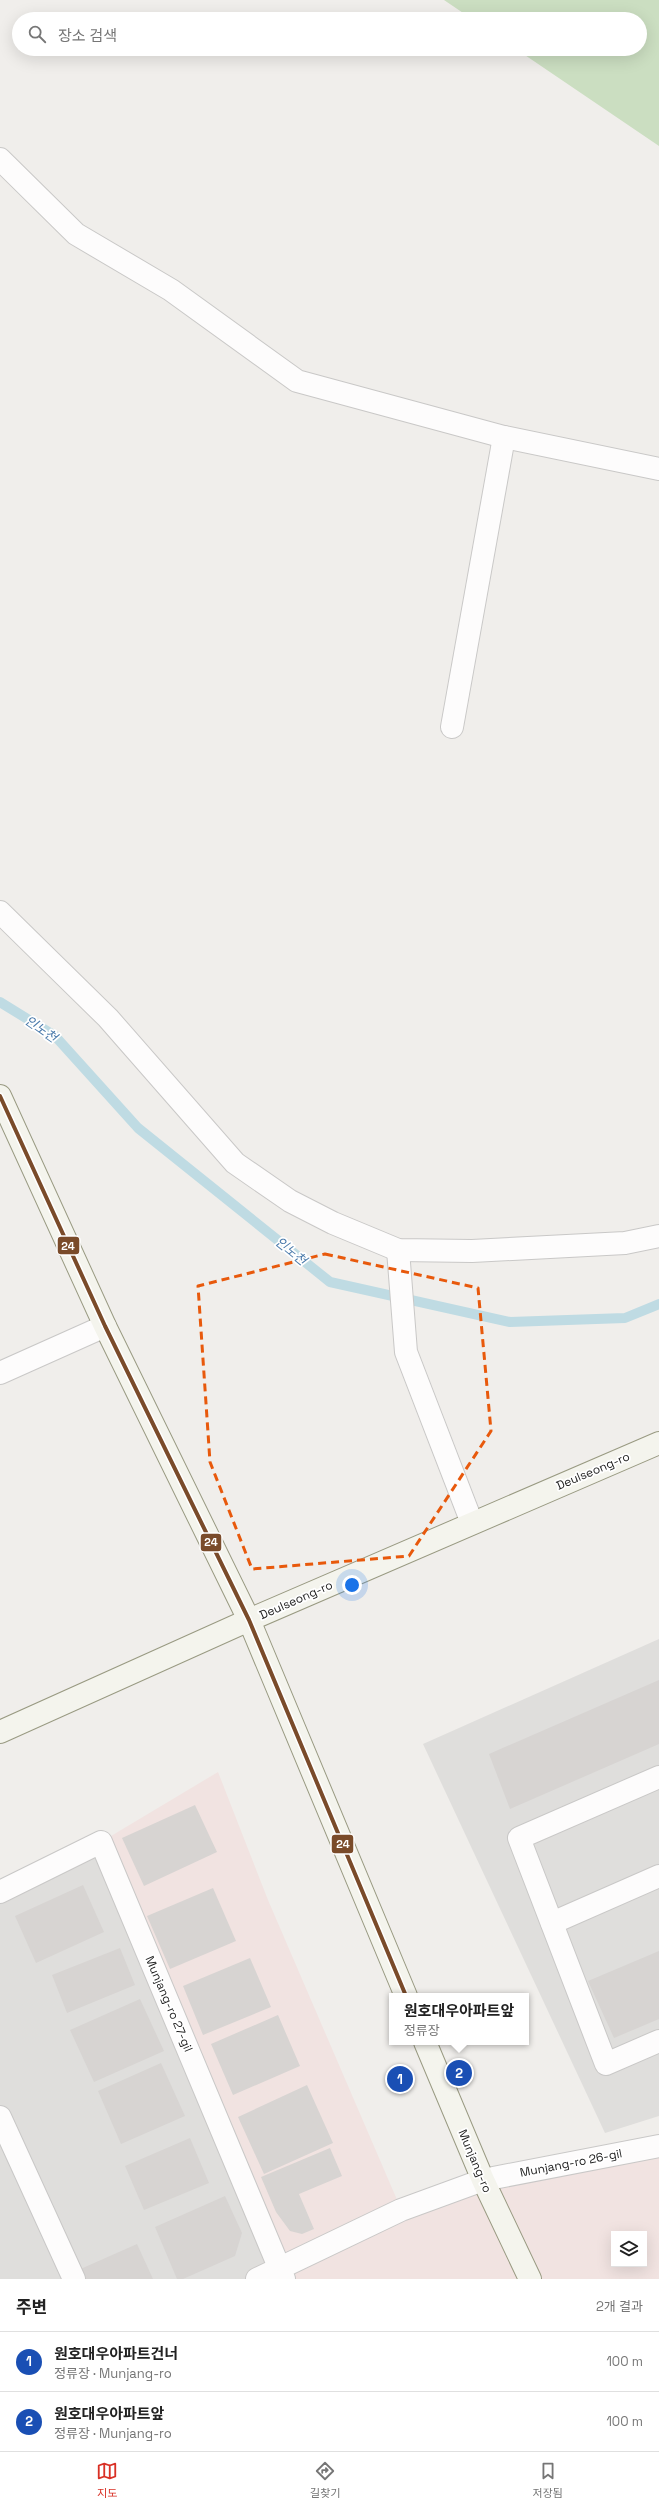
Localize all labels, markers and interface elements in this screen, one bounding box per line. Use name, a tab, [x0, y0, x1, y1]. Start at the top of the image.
search box	[12, 12, 647, 56]
icon: search	[26, 23, 48, 45]
text: 장소 검색	[58, 26, 117, 45]
water label: 인노천	[21, 1012, 61, 1047]
water label: 인노천	[272, 1233, 311, 1270]
line badge: 24	[57, 1236, 80, 1255]
text: 24	[61, 1239, 75, 1253]
street label: Deulseong-ro	[554, 1448, 632, 1494]
line badge: 24	[200, 1533, 222, 1552]
text: 24	[204, 1535, 218, 1549]
your location	[342, 1575, 362, 1595]
street label: Deulseong-ro	[257, 1577, 335, 1623]
line badge: 24	[331, 1834, 354, 1854]
text: 24	[336, 1837, 350, 1851]
street label: Munjang-ro 27-gil	[142, 1954, 196, 2054]
popup	[389, 1993, 529, 2045]
text: 원호대우아파트앞	[404, 2001, 514, 2020]
text: 정류장	[404, 2022, 440, 2039]
pin: 2	[446, 2058, 472, 2088]
pin: 1	[387, 2064, 413, 2094]
street label: Munjang-ro	[455, 2127, 495, 2195]
street label: Munjang-ro 26-gil	[518, 2145, 624, 2181]
map controls	[611, 2231, 647, 2267]
button: layers	[611, 2231, 647, 2267]
text: 주변	[16, 2296, 47, 2318]
text: 2개 결과	[596, 2298, 643, 2315]
text: 원호대우아파트건너	[54, 2344, 178, 2363]
text: 1	[26, 2353, 32, 2370]
text: 100 m	[606, 2353, 643, 2370]
text: 정류장 · Munjang-ro	[54, 2365, 172, 2382]
text: 원호대우아파트앞	[54, 2404, 164, 2423]
text: 2	[25, 2413, 33, 2430]
text: 100 m	[606, 2413, 643, 2430]
text: 정류장 · Munjang-ro	[54, 2425, 172, 2442]
tab: 지도	[96, 2460, 118, 2500]
tab: 길찾기	[310, 2460, 340, 2500]
tab: 저장됨	[533, 2460, 563, 2500]

